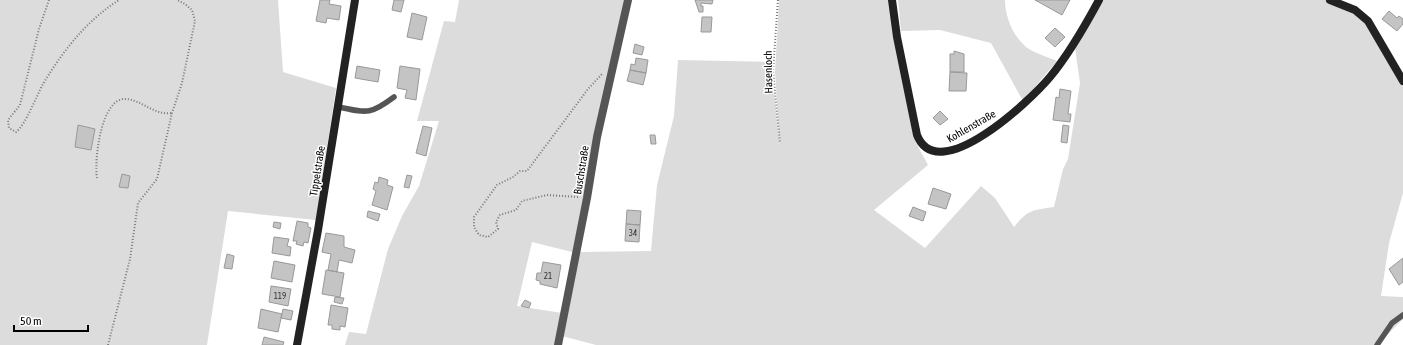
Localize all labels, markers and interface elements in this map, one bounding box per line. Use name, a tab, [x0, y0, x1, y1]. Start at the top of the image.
street label: Hasenloch	[762, 50, 774, 94]
street label: Kohlenstraße	[945, 107, 997, 145]
street label: Tippelstraße	[307, 145, 327, 197]
street label: Buschstraße	[571, 145, 591, 195]
house number: 34	[629, 228, 637, 238]
house number: 21	[544, 271, 552, 281]
house number: 119	[274, 291, 286, 301]
scale bar	[14, 307, 88, 333]
text: 50 m	[20, 314, 42, 328]

